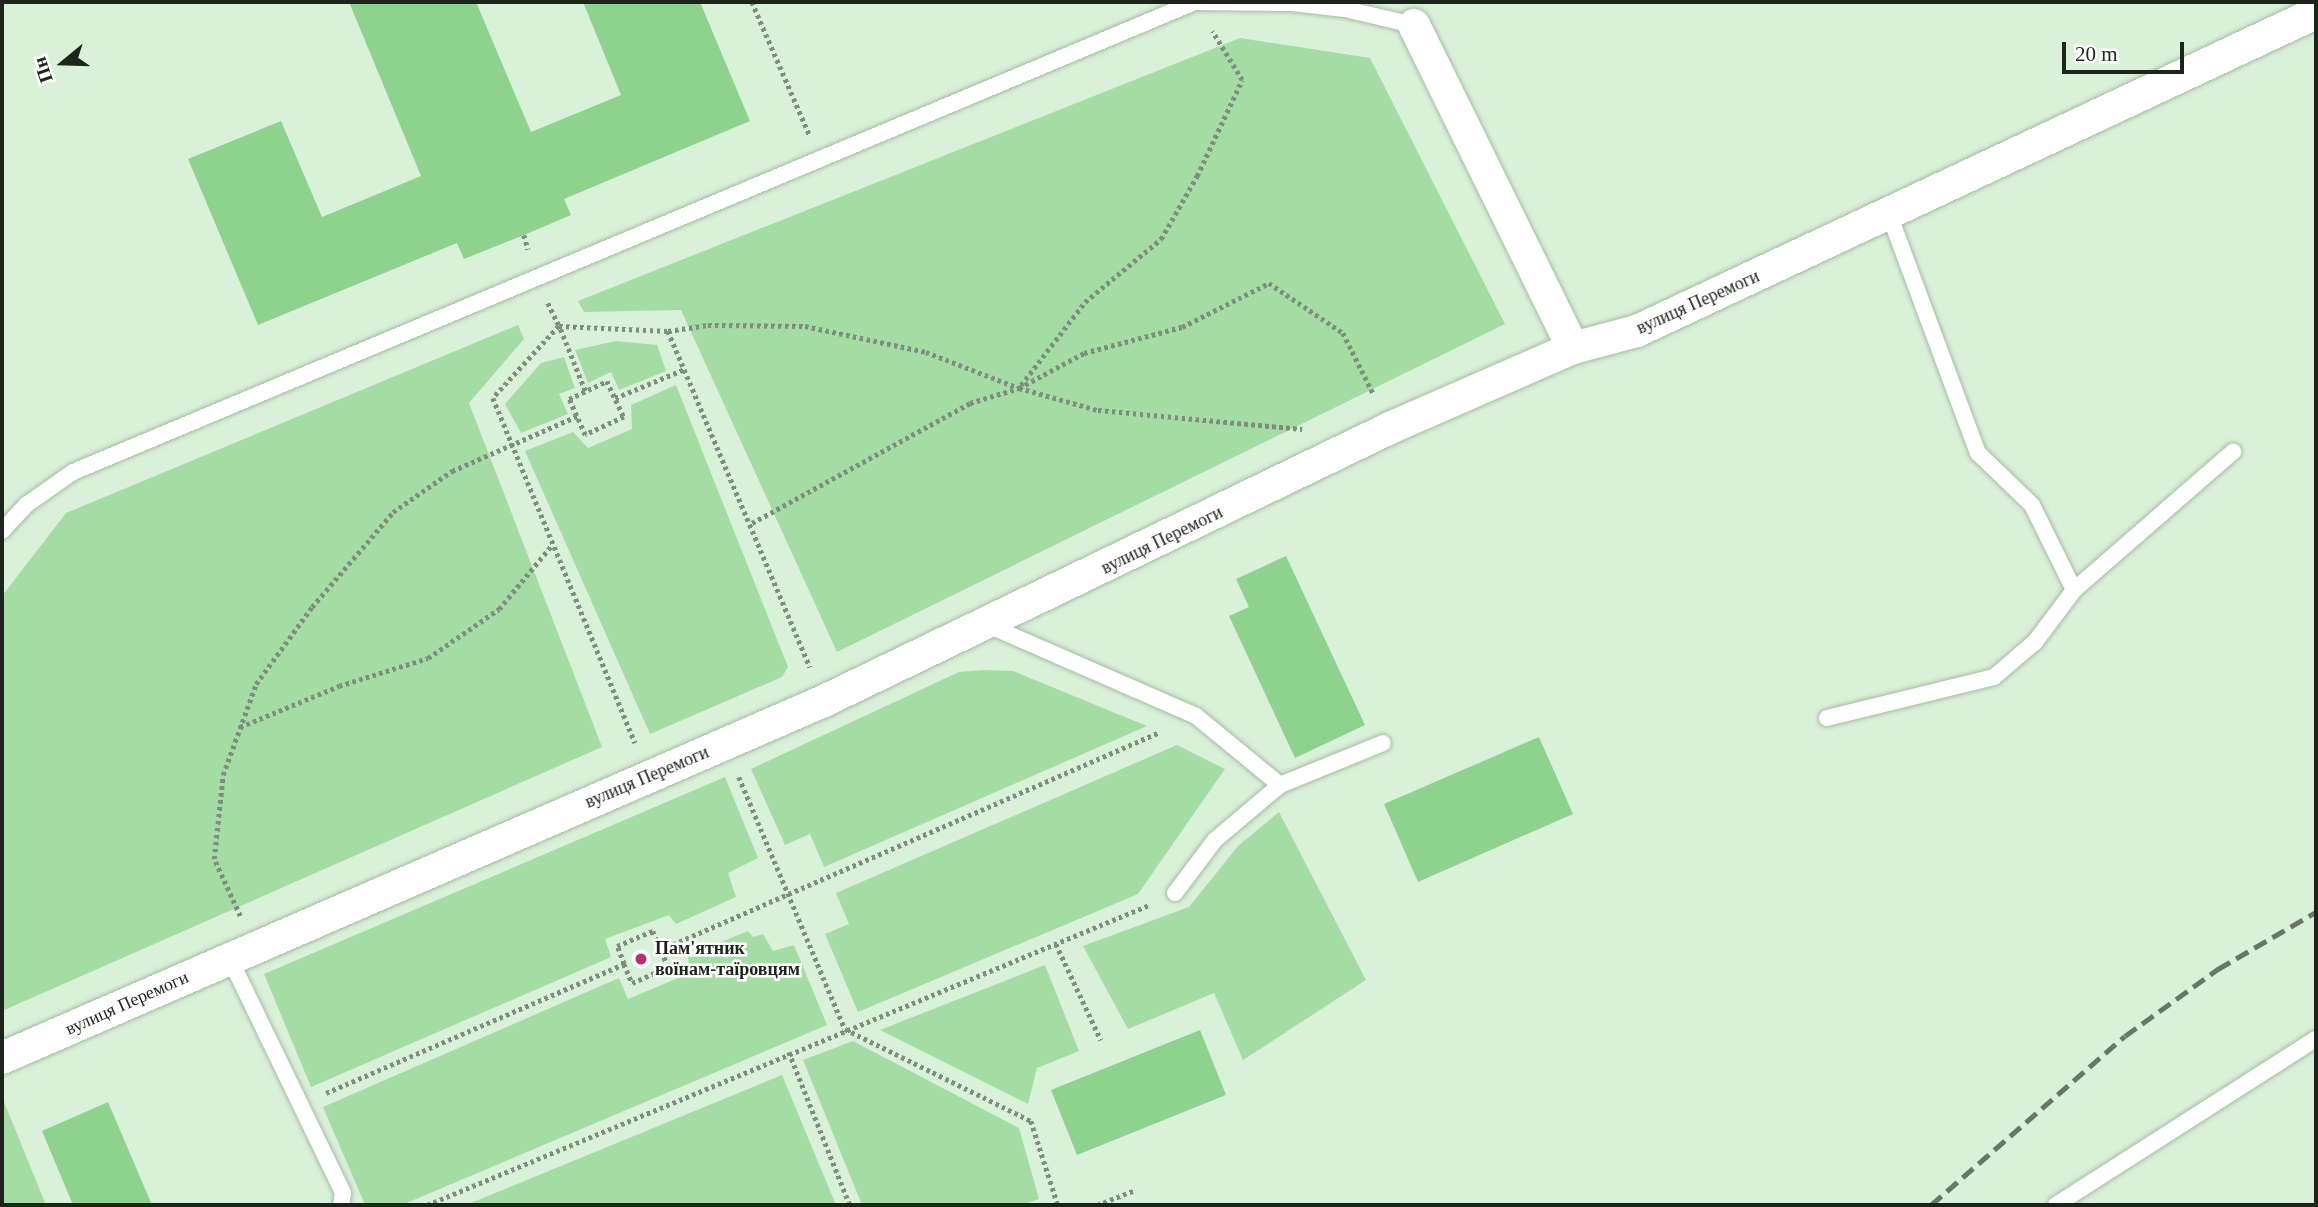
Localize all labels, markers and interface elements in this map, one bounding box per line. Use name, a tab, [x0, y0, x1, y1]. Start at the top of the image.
north arrow	[28, 28, 98, 98]
scale bar	[2066, 28, 2188, 72]
text: 20 m	[2075, 42, 2118, 66]
text: Пн	[29, 54, 57, 86]
street label: вулиця Перемоги	[1633, 265, 1763, 339]
street label: вулиця Перемоги	[1098, 501, 1226, 579]
street label: вулиця Перемоги	[582, 741, 712, 813]
place label: Пам'ятник воїнам-таїровцям	[655, 938, 800, 981]
marker: Пам'ятник воїнам-таїровцям	[633, 951, 649, 967]
street label: вулиця Перемоги	[62, 966, 192, 1040]

